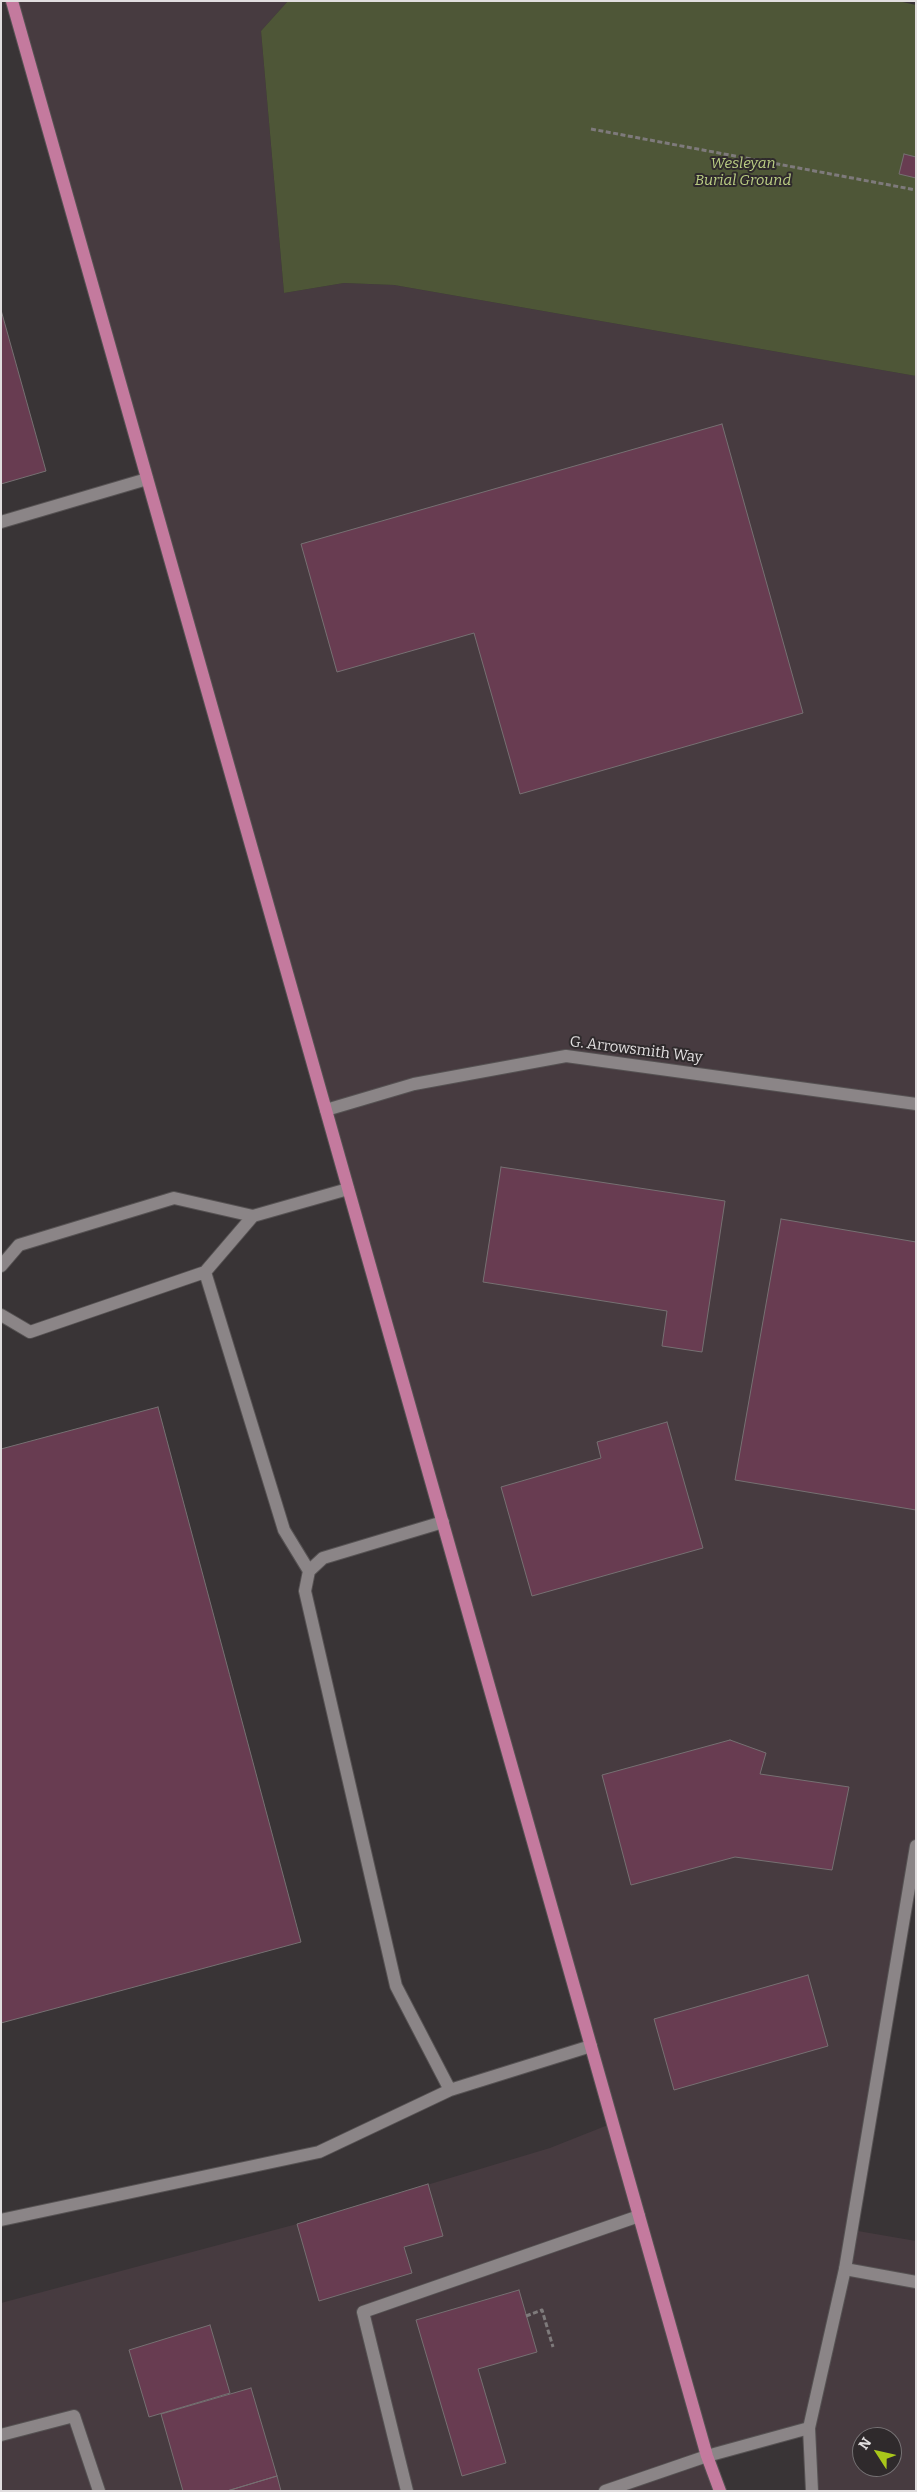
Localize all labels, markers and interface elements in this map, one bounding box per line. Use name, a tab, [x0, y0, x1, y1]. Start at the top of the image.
park label: Wesleyan Burial Ground	[695, 155, 791, 190]
street label: G. Arrowsmith Way	[569, 1033, 703, 1067]
north arrow	[852, 2427, 902, 2477]
text: N	[855, 2434, 875, 2453]

